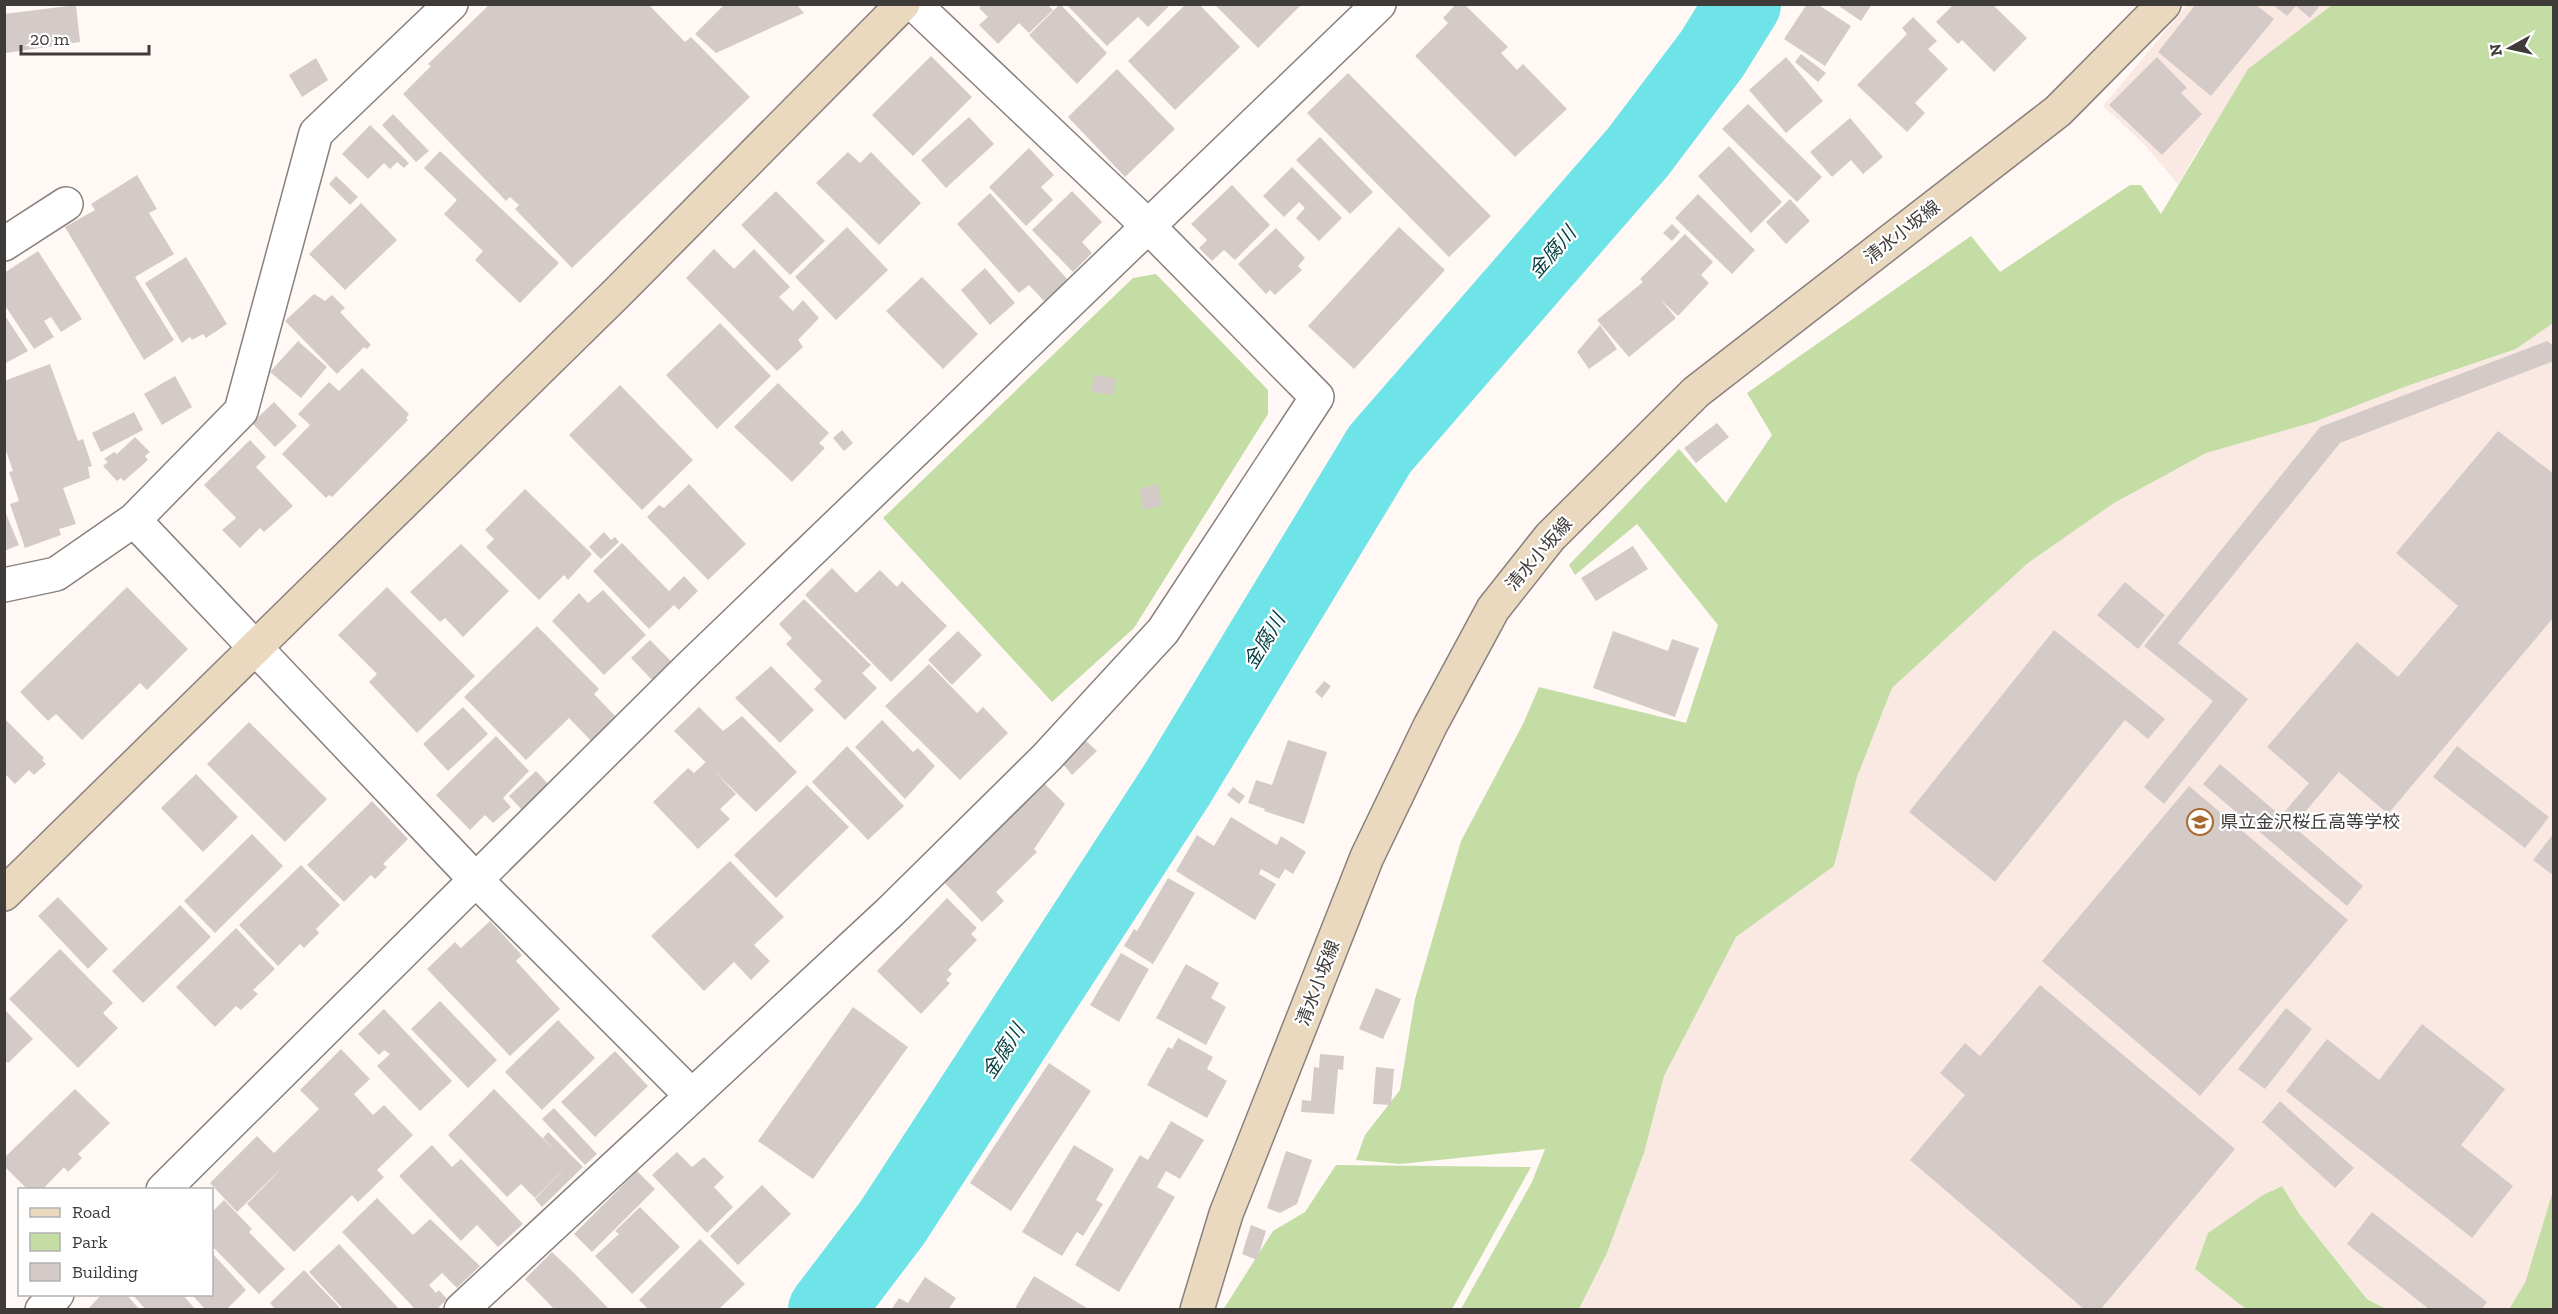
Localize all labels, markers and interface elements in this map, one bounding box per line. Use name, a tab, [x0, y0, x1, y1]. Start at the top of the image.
scale bar	[21, 18, 148, 56]
north arrow	[2480, 18, 2540, 78]
text: 20 m	[30, 28, 70, 50]
text: N	[2485, 43, 2506, 57]
street label: 清水小坂線	[1860, 196, 1944, 268]
water label: 金腐川	[1523, 220, 1582, 283]
street label: 清水小坂線	[1501, 513, 1577, 595]
water label: 金腐川	[1238, 607, 1291, 673]
school or university icon: 県立金沢桜丘高等学校	[2185, 807, 2215, 837]
place label: 県立金沢桜丘高等学校	[2220, 811, 2400, 833]
street label: 清水小坂線	[1292, 937, 1344, 1029]
water label: 金腐川	[977, 1018, 1030, 1083]
legend	[18, 1188, 213, 1296]
text: Road	[72, 1201, 111, 1223]
text: Park	[72, 1231, 108, 1253]
text: Building	[72, 1261, 138, 1283]

